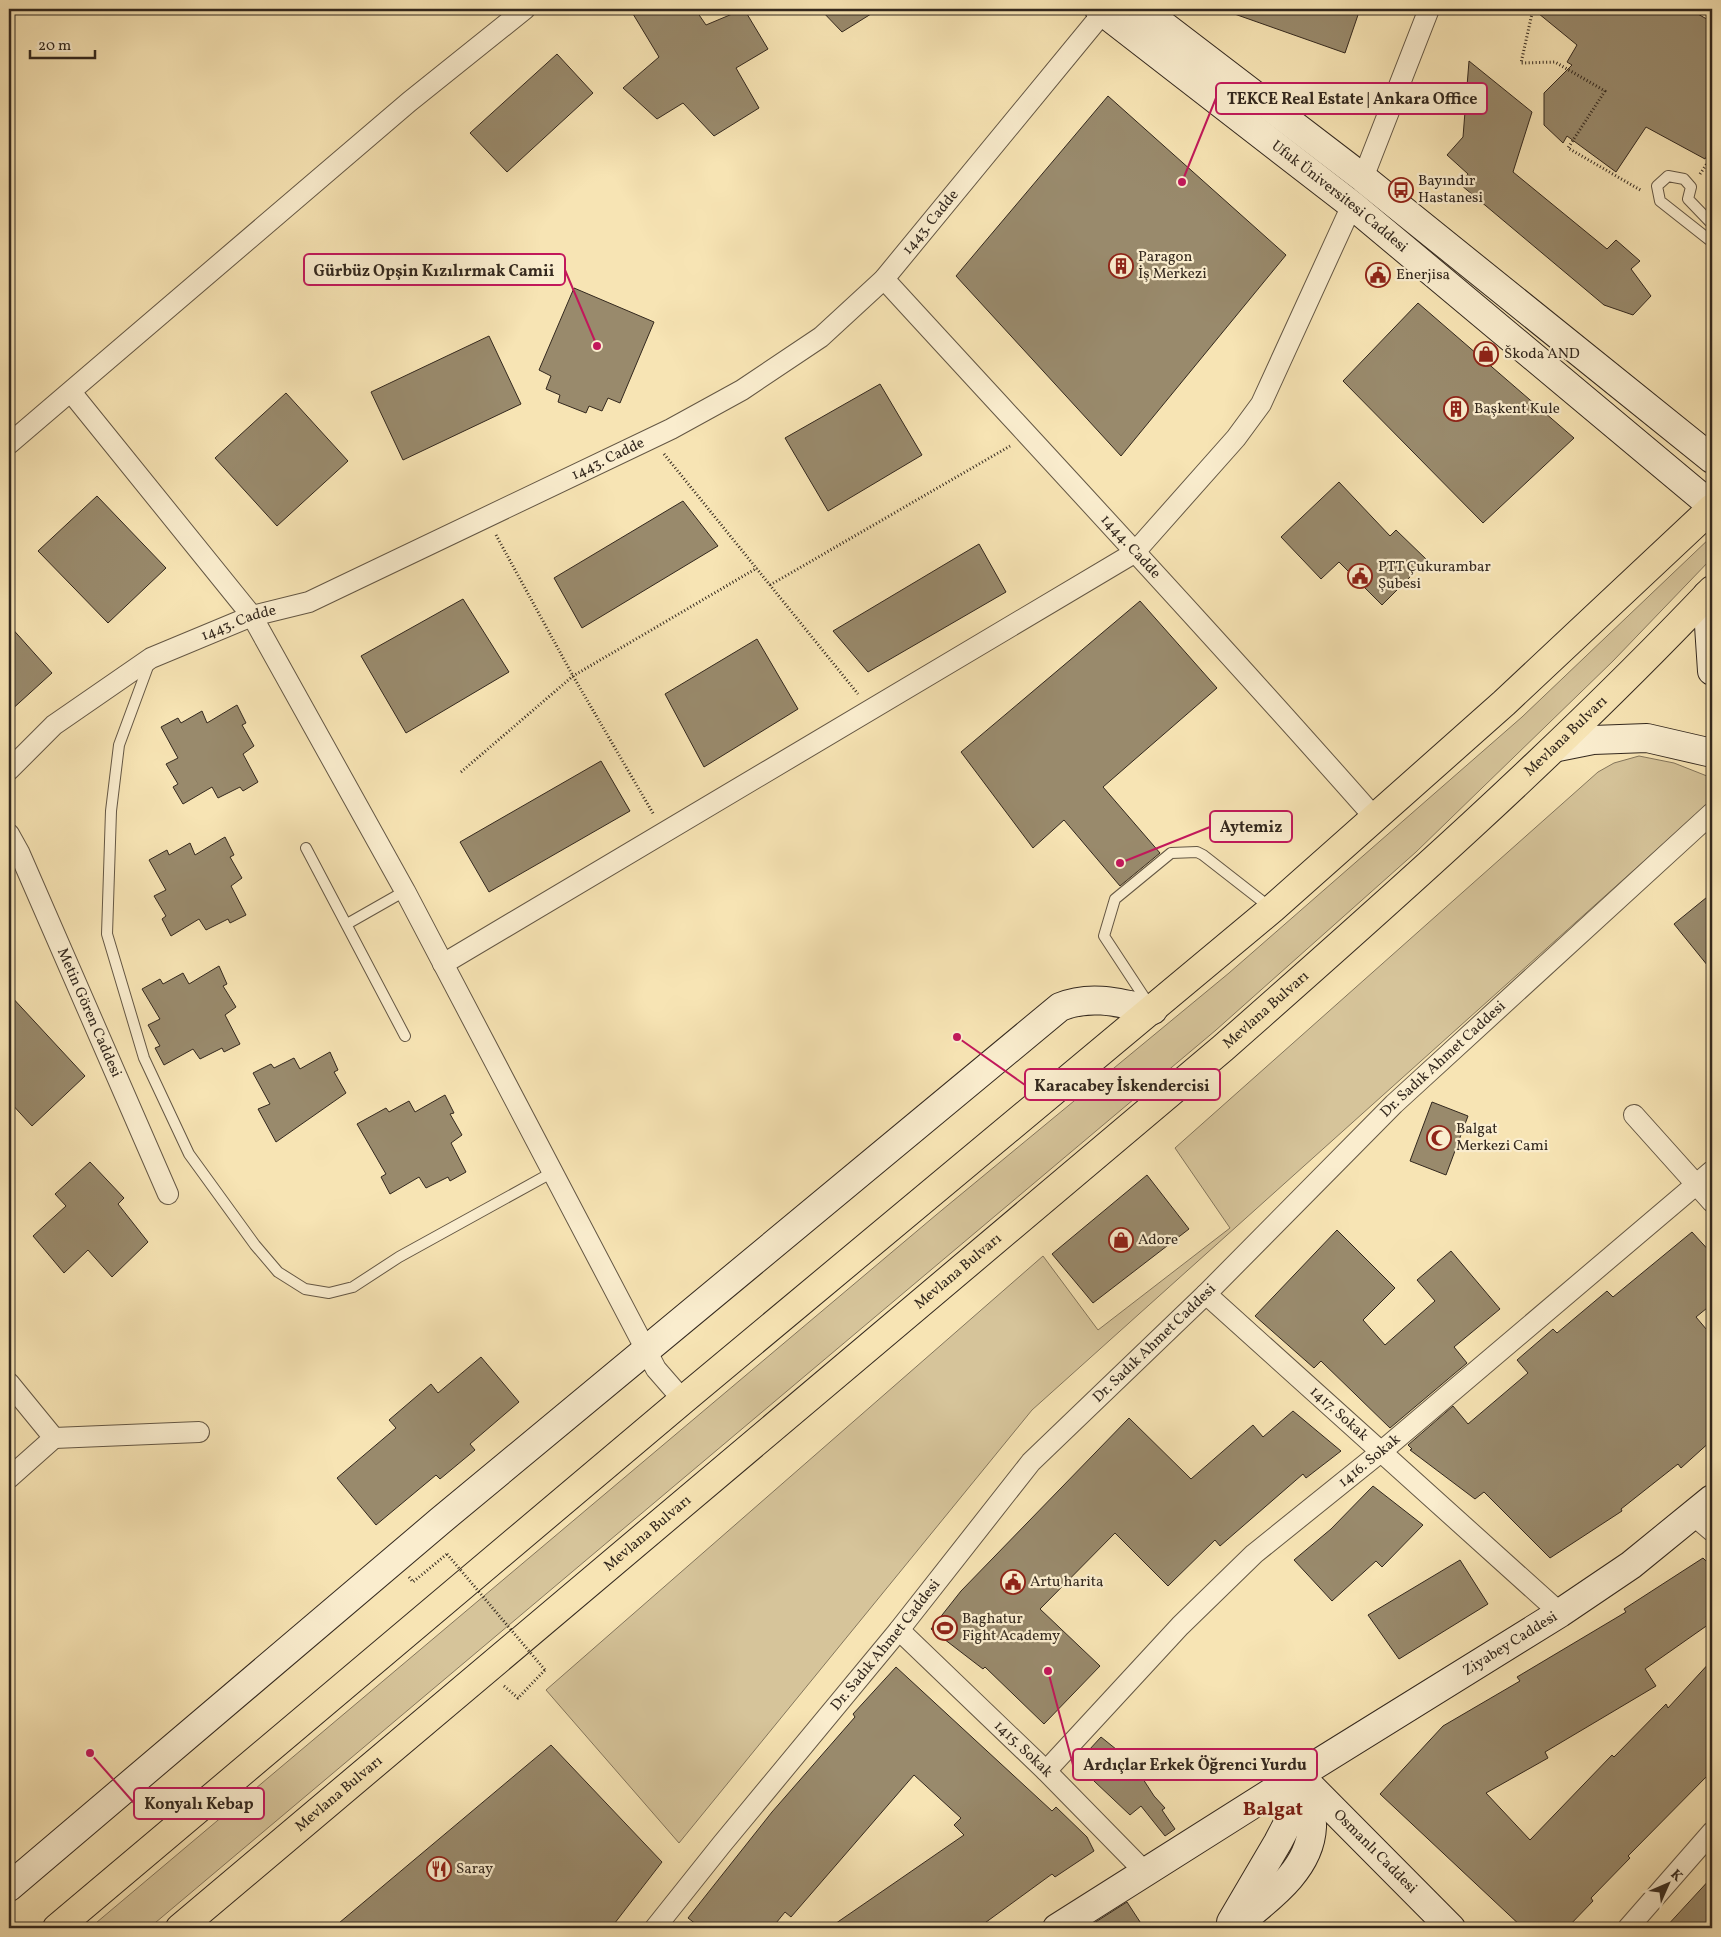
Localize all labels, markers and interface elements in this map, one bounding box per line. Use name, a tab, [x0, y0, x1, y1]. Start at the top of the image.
scale bar	[30, 28, 95, 60]
text: 20 m	[38, 36, 71, 57]
callout: TEKCE Real Estate | Ankara Office	[1216, 83, 1487, 114]
text: TEKCE Real Estate | Ankara Office	[1227, 89, 1477, 111]
street label: Ufuk Üniversitesi Caddesi	[1267, 136, 1412, 258]
place label: Bayındır Hastanesi	[1418, 171, 1483, 209]
bus stop icon: Bayındır Hastanesi	[1388, 177, 1414, 203]
street label: 1443. Cadde	[897, 185, 964, 259]
place label: Paragon İş Merkezi	[1138, 247, 1207, 285]
building icon: Paragon İş Merkezi	[1108, 253, 1134, 279]
callout: Gürbüz Opşin Kızılırmak Camii	[304, 254, 565, 285]
text: Gürbüz Opşin Kızılırmak Camii	[314, 261, 555, 283]
public building icon: Enerjisa	[1365, 262, 1391, 288]
place label: Enerjisa	[1396, 265, 1450, 286]
shop icon: Škoda AND	[1473, 341, 1499, 367]
place label: Škoda AND	[1504, 344, 1580, 365]
building icon: Başkent Kule	[1443, 396, 1469, 422]
place label: Başkent Kule	[1474, 399, 1560, 420]
street label: 1443. Cadde	[568, 433, 648, 486]
street label: 1444. Cadde	[1095, 510, 1165, 584]
place label: PTT Çukurambar Şubesi	[1378, 557, 1491, 595]
public building icon: PTT Çukurambar Şubesi	[1347, 563, 1373, 589]
street label: 1443. Cadde	[198, 600, 278, 647]
street label: Mevlana Bulvarı	[1519, 691, 1612, 782]
callout: Aytemiz	[1210, 811, 1292, 842]
text: Aytemiz	[1220, 817, 1282, 839]
street label: Metin Gören Caddesi	[52, 945, 126, 1081]
street label: Mevlana Bulvarı	[1218, 966, 1314, 1054]
street label: Dr. Sadık Ahmet Caddesi	[1376, 996, 1510, 1122]
callout: Karacabey İskendercisi	[1025, 1069, 1220, 1100]
text: Karacabey İskendercisi	[1034, 1076, 1210, 1098]
place label: Balgat Merkezi Cami	[1456, 1119, 1548, 1157]
mosque icon: Balgat Merkezi Cami	[1426, 1125, 1452, 1151]
shop icon: Adore	[1108, 1227, 1134, 1253]
street label: Mevlana Bulvarı	[910, 1229, 1006, 1315]
place label: Adore	[1138, 1230, 1178, 1251]
street label: Dr. Sadık Ahmet Caddesi	[1088, 1279, 1221, 1408]
street label: 1417. Sokak	[1305, 1382, 1373, 1446]
street label: 1416. Sokak	[1334, 1429, 1405, 1493]
street label: Mevlana Bulvarı	[599, 1490, 696, 1576]
public building icon: Artu harita	[1000, 1569, 1026, 1595]
place label: Artu harita	[1030, 1572, 1104, 1593]
street label: Dr. Sadık Ahmet Caddesi	[826, 1575, 945, 1715]
street label: Ziyabey Caddesi	[1459, 1607, 1562, 1681]
place label: Baghatur Fight Academy	[962, 1609, 1060, 1647]
sports icon: Baghatur Fight Academy	[932, 1615, 958, 1641]
street label: 1415. Sokak	[989, 1716, 1057, 1782]
callout: Ardıçlar Erkek Öğrenci Yurdu	[1073, 1749, 1317, 1780]
street label: Mevlana Bulvarı	[291, 1751, 387, 1837]
text: Ardıçlar Erkek Öğrenci Yurdu	[1083, 1755, 1307, 1777]
callout: Konyalı Kebap	[134, 1788, 264, 1819]
text: Konyalı Kebap	[144, 1794, 254, 1816]
district label: Balgat	[1243, 1796, 1304, 1824]
street label: Osmanlı Caddesi	[1328, 1805, 1422, 1899]
restaurant icon: Saray	[426, 1856, 452, 1882]
place label: Saray	[456, 1859, 493, 1880]
north arrow	[1644, 1860, 1694, 1910]
text: K	[1666, 1866, 1686, 1886]

